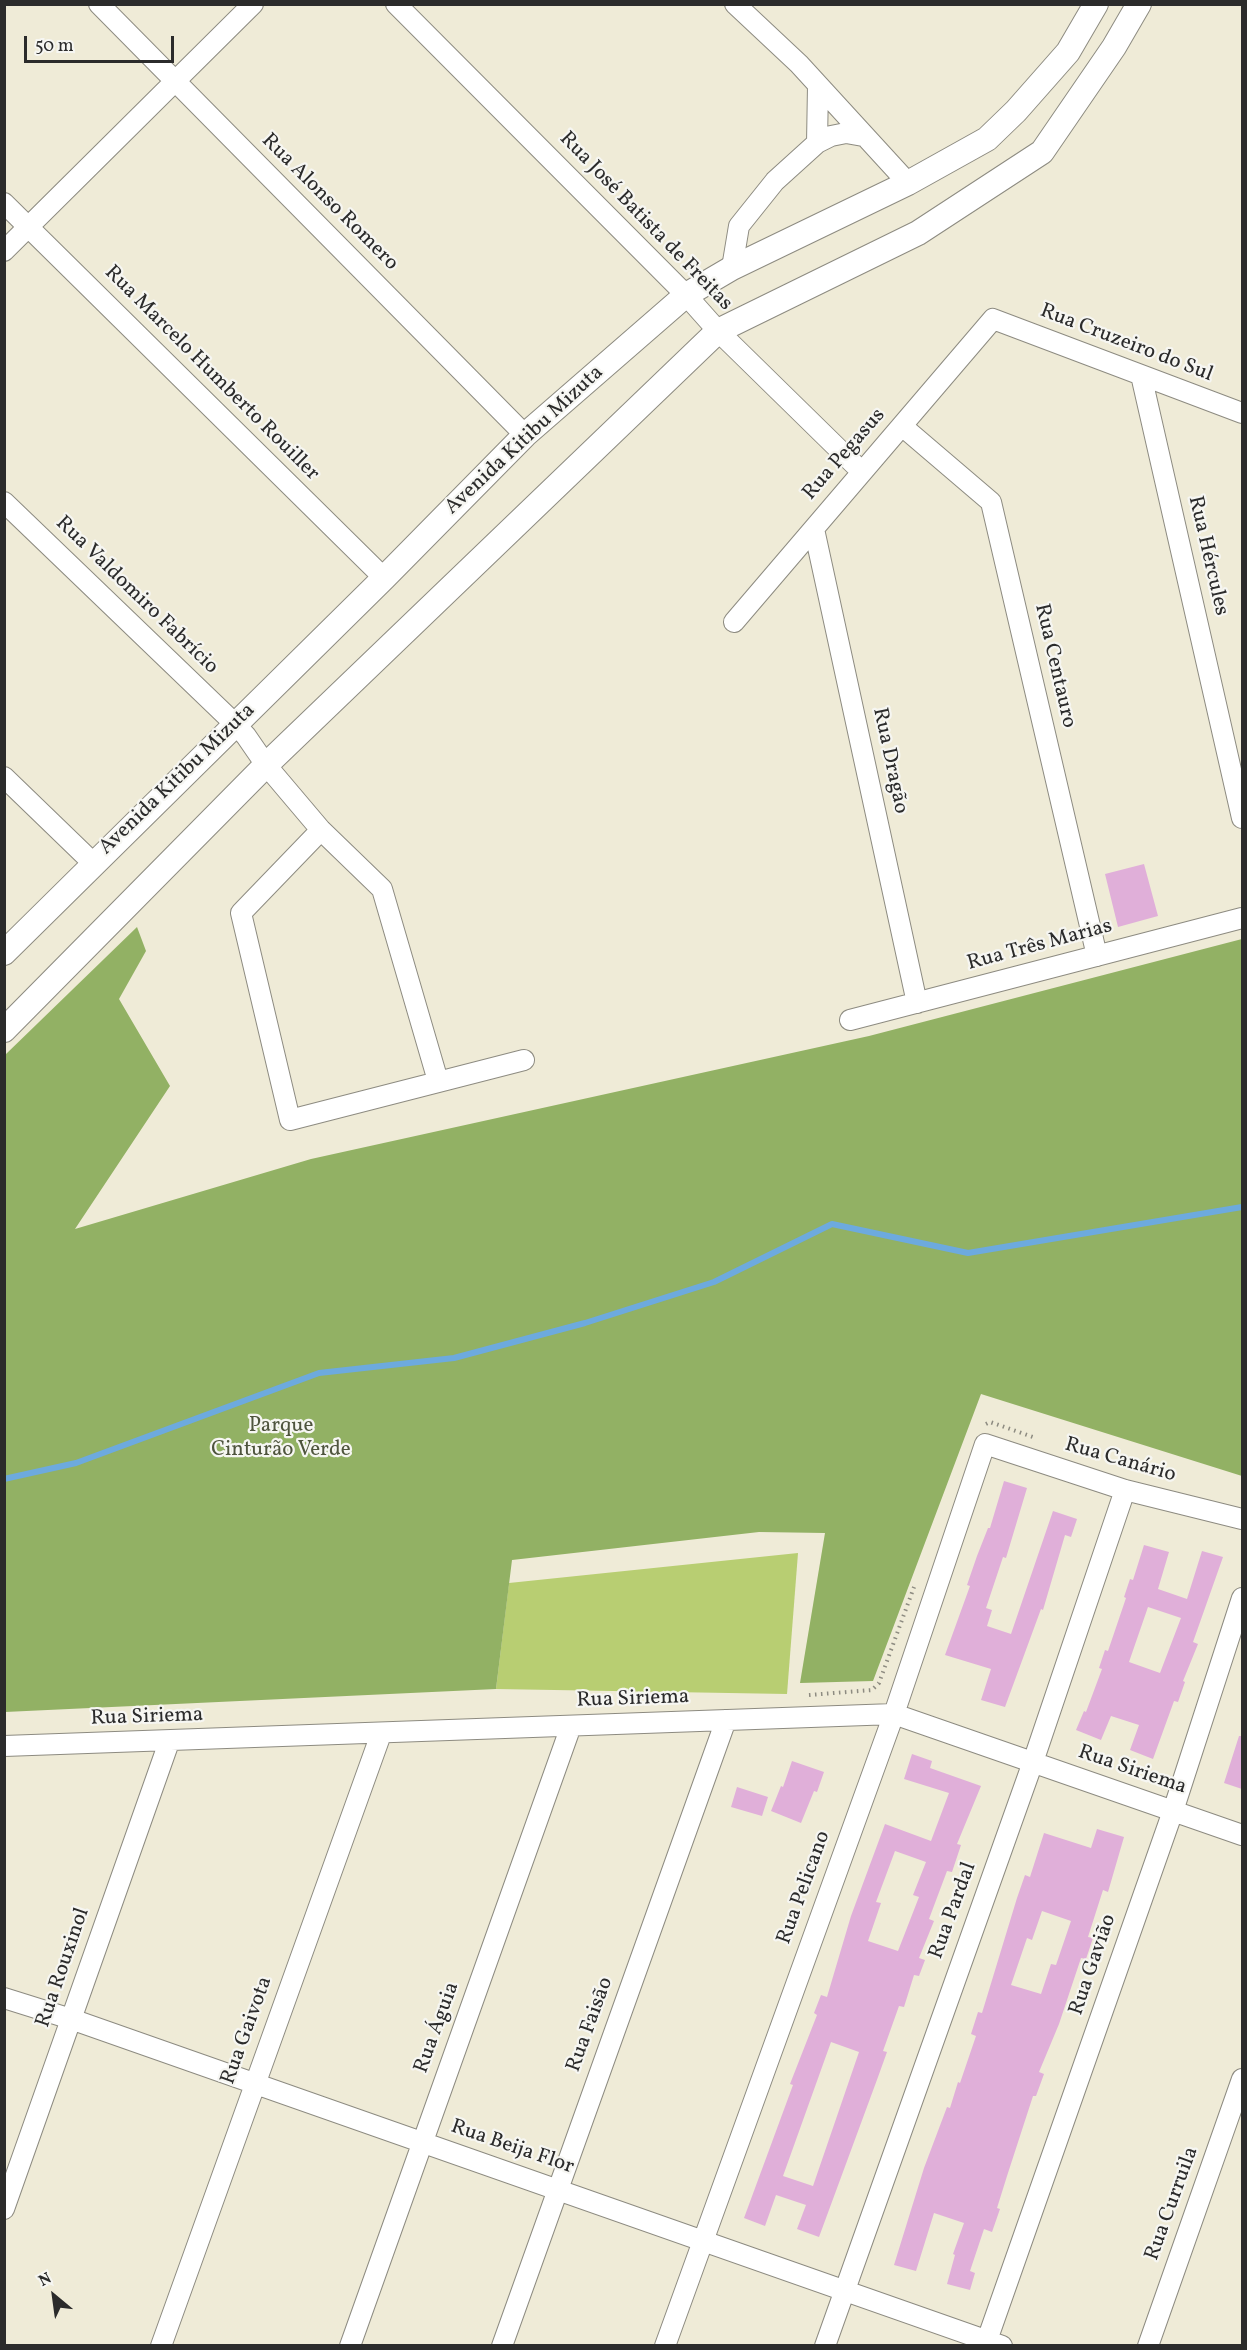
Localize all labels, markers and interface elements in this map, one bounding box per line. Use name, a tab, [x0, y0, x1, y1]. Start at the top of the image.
scale bar	[27, 24, 177, 62]
text: 50 m	[35, 34, 74, 59]
street label: Rua José Batista de Freitas	[553, 127, 737, 317]
street label: Rua Alonso Romero	[255, 129, 403, 277]
street label: Rua Marcelo Humberto Rouiller	[98, 261, 324, 487]
street label: Rua Cruzeiro do Sul	[1036, 299, 1216, 389]
street label: Avenida Kitibu Mizuta	[441, 361, 609, 521]
street label: Rua Pegasus	[798, 404, 892, 506]
street label: Rua Hércules	[1181, 494, 1233, 618]
street label: Rua Valdomiro Fabrício	[49, 512, 223, 680]
street label: Rua Centauro	[1027, 601, 1081, 731]
street label: Avenida Kitibu Mizuta	[95, 699, 261, 861]
street label: Rua Dragão	[865, 706, 913, 816]
street label: Rua Três Marias	[965, 915, 1115, 977]
park label: Parque Cinturão Verde	[211, 1414, 351, 1464]
street label: Rua Canário	[1062, 1433, 1178, 1489]
street label: Rua Siriema	[576, 1685, 690, 1715]
street label: Rua Siriema	[90, 1703, 204, 1733]
street label: Rua Siriema	[1075, 1741, 1189, 1801]
street label: Rua Pelicano	[773, 1828, 837, 1948]
street label: Rua Pardal	[925, 1859, 983, 1963]
street label: Rua Rouxinol	[32, 1905, 96, 2031]
street label: Rua Gavião	[1065, 1911, 1123, 2019]
street label: Rua Gaivota	[217, 1974, 279, 2088]
street label: Rua Faisão	[562, 1974, 620, 2076]
street label: Rua Águia	[410, 1979, 466, 2077]
street label: Rua Beija Flor	[447, 2115, 577, 2181]
street label: Rua Curruila	[1141, 2144, 1205, 2264]
north arrow	[24, 2266, 84, 2326]
text: N	[35, 2268, 56, 2293]

